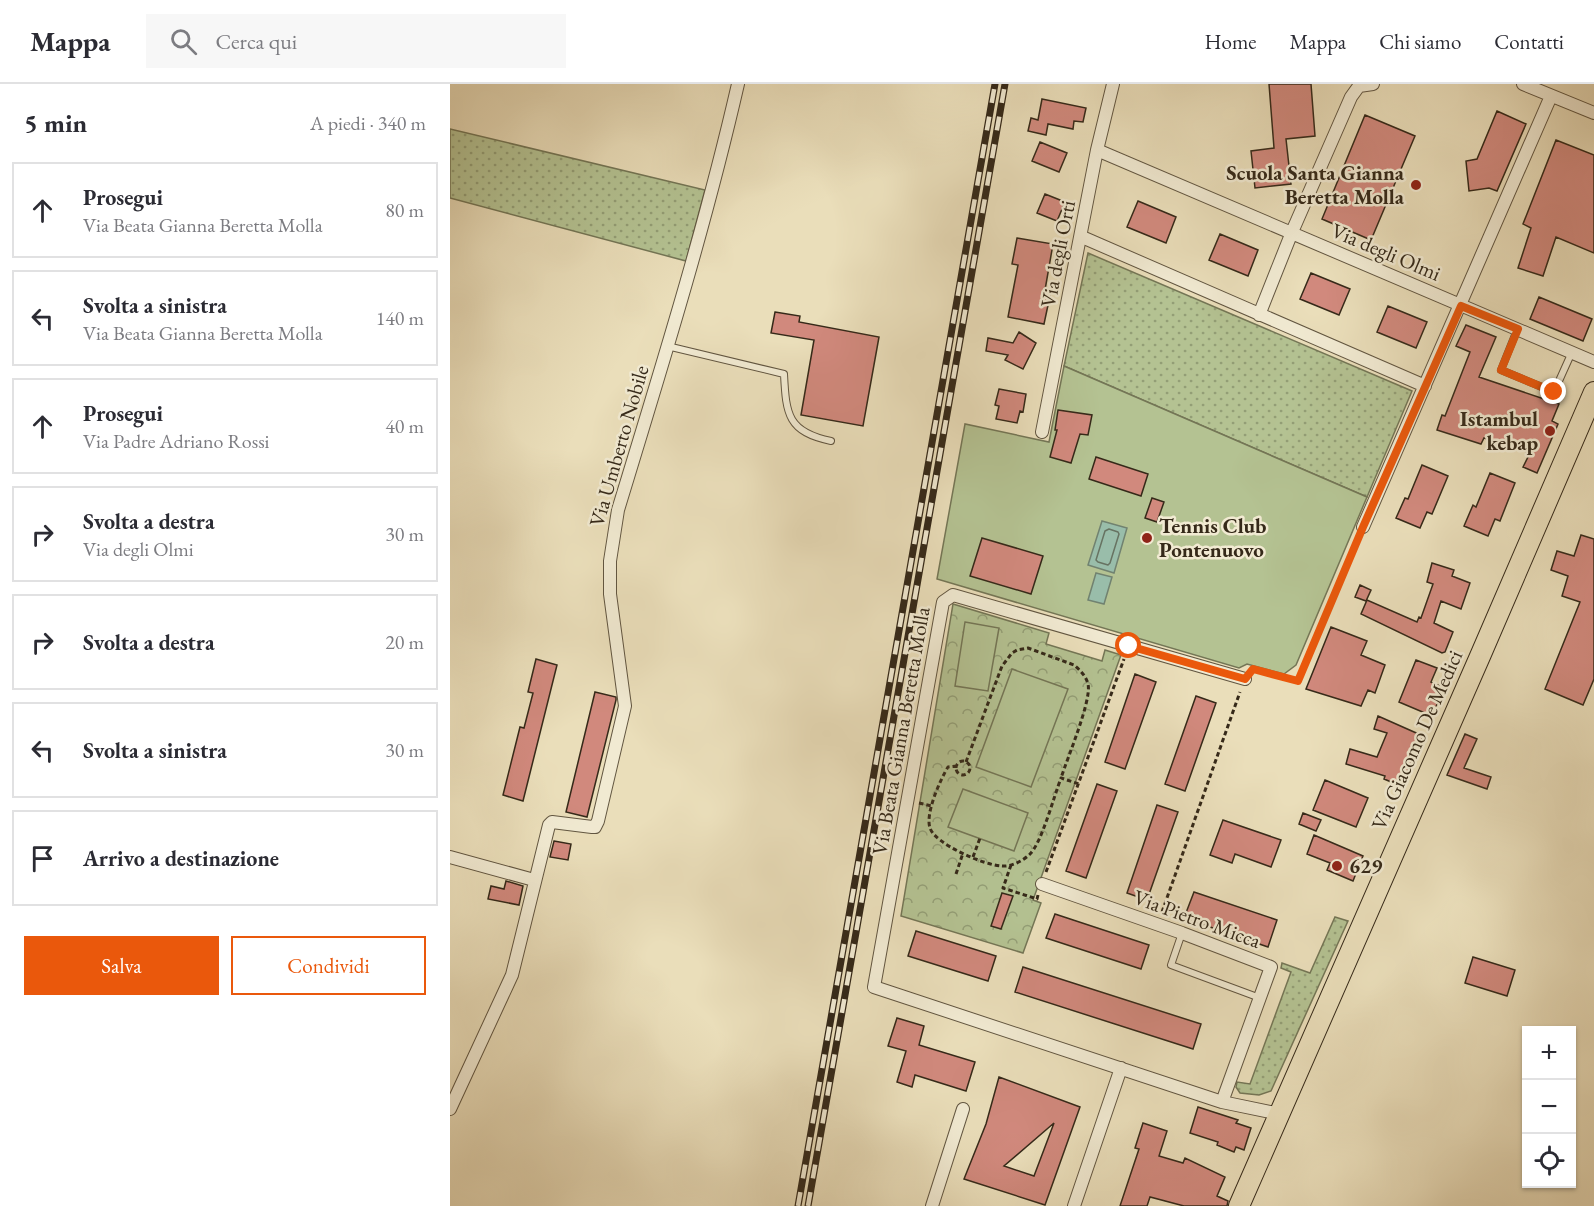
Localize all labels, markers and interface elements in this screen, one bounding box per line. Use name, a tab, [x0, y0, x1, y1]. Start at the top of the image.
search box	[146, 14, 566, 68]
text: Mappa	[30, 23, 110, 59]
icon: search	[167, 25, 200, 58]
text: Cerca qui	[215, 27, 297, 56]
text: Home	[1205, 28, 1257, 55]
text: Mappa	[1290, 28, 1346, 55]
text: Chi siamo	[1379, 28, 1461, 55]
text: Contatti	[1494, 28, 1564, 55]
text: 5 min	[24, 106, 87, 140]
text: A piedi · 340 m	[310, 110, 426, 136]
place label: Scuola Santa Gianna Beretta Molla	[1226, 159, 1405, 210]
marker: Scuola Santa Gianna Beretta Molla	[1409, 178, 1423, 192]
text: Prosegui	[83, 183, 163, 212]
icon: ahead	[26, 194, 59, 227]
text: 80 m	[385, 197, 424, 223]
street label: Via degli Orti	[1034, 198, 1081, 310]
text: Via Beata Gianna Beretta Molla	[83, 212, 323, 238]
street label: Via degli Olmi	[1327, 216, 1445, 287]
text: Svolta a sinistra	[83, 291, 227, 320]
icon: left	[26, 302, 59, 335]
text: 140 m	[376, 305, 424, 331]
text: Via Beata Gianna Beretta Molla	[83, 320, 323, 346]
street label: Via Umberto Nobile	[583, 362, 654, 530]
route end	[1540, 378, 1566, 404]
text: Prosegui	[83, 399, 163, 428]
place label: Istambul kebap	[1460, 405, 1538, 456]
icon: ahead	[26, 410, 59, 443]
text: 40 m	[385, 413, 424, 439]
marker: Istambul kebap	[1543, 424, 1557, 438]
text: Via Padre Adriano Rossi	[83, 428, 270, 454]
text: Svolta a destra	[83, 507, 215, 536]
place label: Tennis Club Pontenuovo	[1159, 512, 1266, 563]
icon: right	[26, 518, 59, 551]
text: 30 m	[385, 521, 424, 547]
marker: Tennis Club Pontenuovo	[1140, 531, 1154, 545]
text: Via degli Olmi	[83, 536, 194, 562]
street label: Via Beata Gianna Beretta Molla	[865, 604, 936, 857]
icon: right	[26, 626, 59, 659]
text: Svolta a destra	[83, 628, 215, 657]
text: 20 m	[385, 629, 424, 655]
route start	[1115, 632, 1141, 658]
street label: Via Giacomo De Medici	[1365, 646, 1468, 834]
icon: left	[26, 734, 59, 767]
text: Svolta a sinistra	[83, 736, 227, 765]
text: 30 m	[385, 737, 424, 763]
icon: arrive	[26, 842, 59, 875]
text: Arrivo a destinazione	[83, 844, 279, 873]
place label: 629	[1349, 852, 1382, 879]
marker: 629	[1330, 859, 1344, 873]
street label: Via Pietro Micca	[1130, 883, 1265, 954]
button: Salva	[24, 936, 219, 995]
button: Condividi	[231, 936, 426, 995]
map controls	[1522, 1026, 1576, 1188]
button: +	[1522, 1026, 1576, 1080]
button: −	[1522, 1080, 1576, 1134]
button: locate	[1522, 1134, 1576, 1188]

